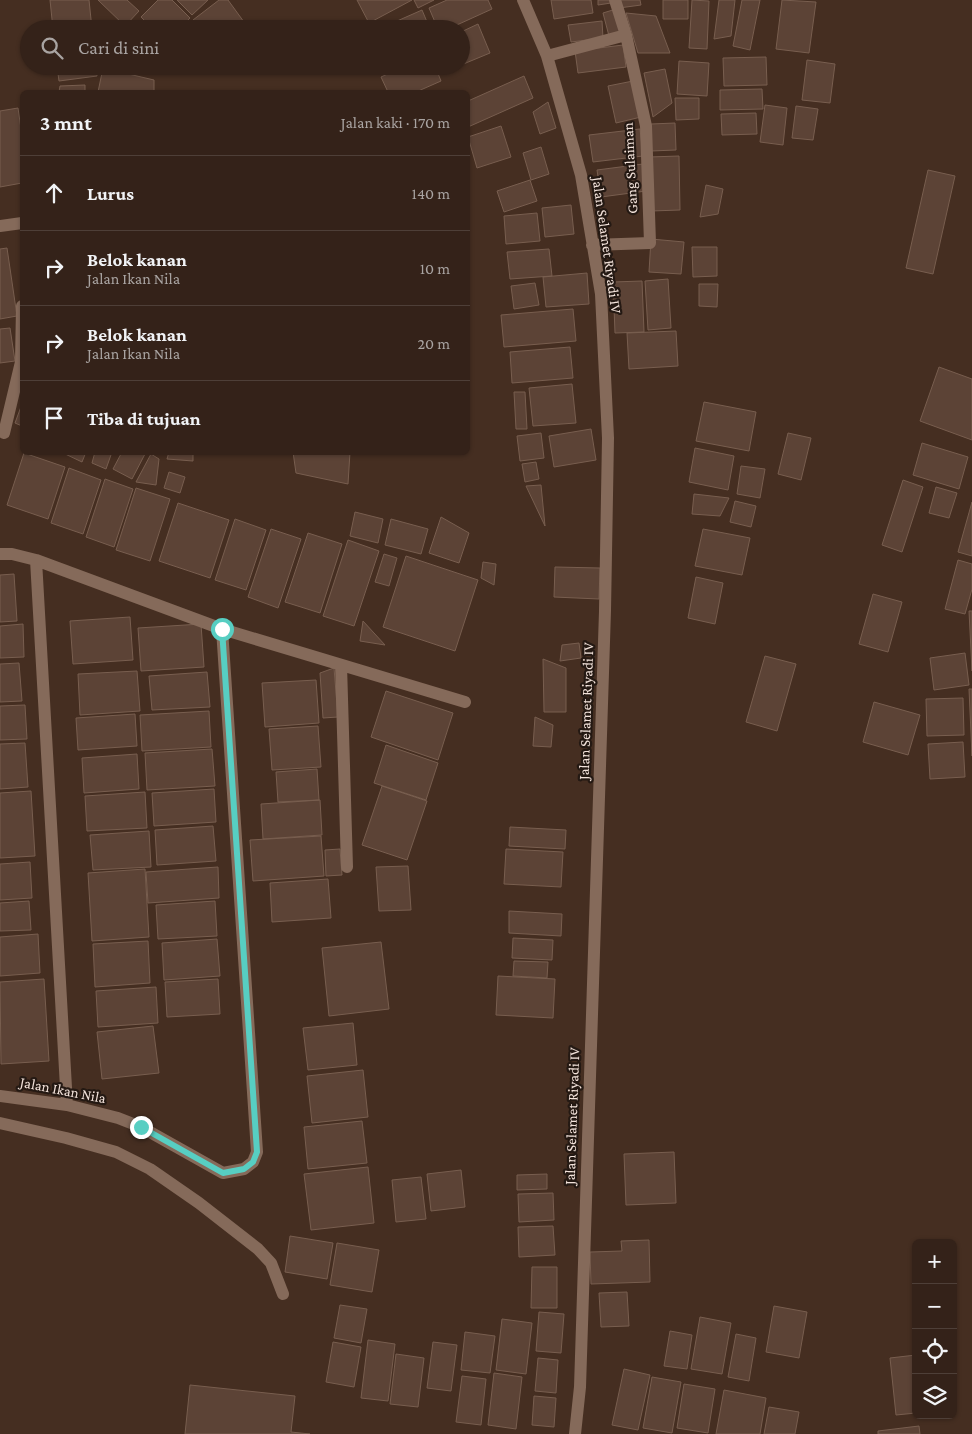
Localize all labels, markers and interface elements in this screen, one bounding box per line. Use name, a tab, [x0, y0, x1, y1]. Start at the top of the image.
search box	[20, 20, 470, 75]
icon: search	[38, 34, 66, 62]
text: Cari di sini	[78, 37, 159, 58]
text: 3 mnt	[40, 111, 92, 135]
text: Jalan kaki · 170 m	[341, 114, 450, 131]
street label: Gang Sulaiman	[620, 122, 641, 214]
street label: Jalan Selamet Riyadi IV	[588, 174, 625, 315]
icon: ahead	[40, 179, 68, 207]
text: Lurus	[87, 183, 134, 204]
text: 140 m	[412, 185, 450, 202]
text: Belok kanan	[87, 249, 187, 270]
icon: right	[40, 254, 68, 282]
text: 10 m	[420, 260, 450, 277]
text: Jalan Ikan Nila	[87, 270, 180, 287]
text: Belok kanan	[87, 324, 187, 345]
icon: right	[40, 329, 68, 357]
text: 20 m	[417, 335, 450, 352]
text: Jalan Ikan Nila	[87, 345, 180, 362]
icon: arrive	[40, 404, 68, 432]
text: Tiba di tujuan	[87, 408, 201, 429]
route start	[211, 618, 234, 641]
street label: Jalan Selamet Riyadi IV	[576, 641, 597, 782]
street label: Jalan Selamet Riyadi IV	[562, 1046, 583, 1187]
street label: Jalan Ikan Nila	[16, 1073, 107, 1107]
route end	[130, 1116, 153, 1139]
map controls	[912, 1239, 957, 1419]
button: +	[912, 1239, 957, 1284]
button: −	[912, 1284, 957, 1329]
button: locate	[912, 1329, 957, 1374]
button: layers	[912, 1374, 957, 1419]

